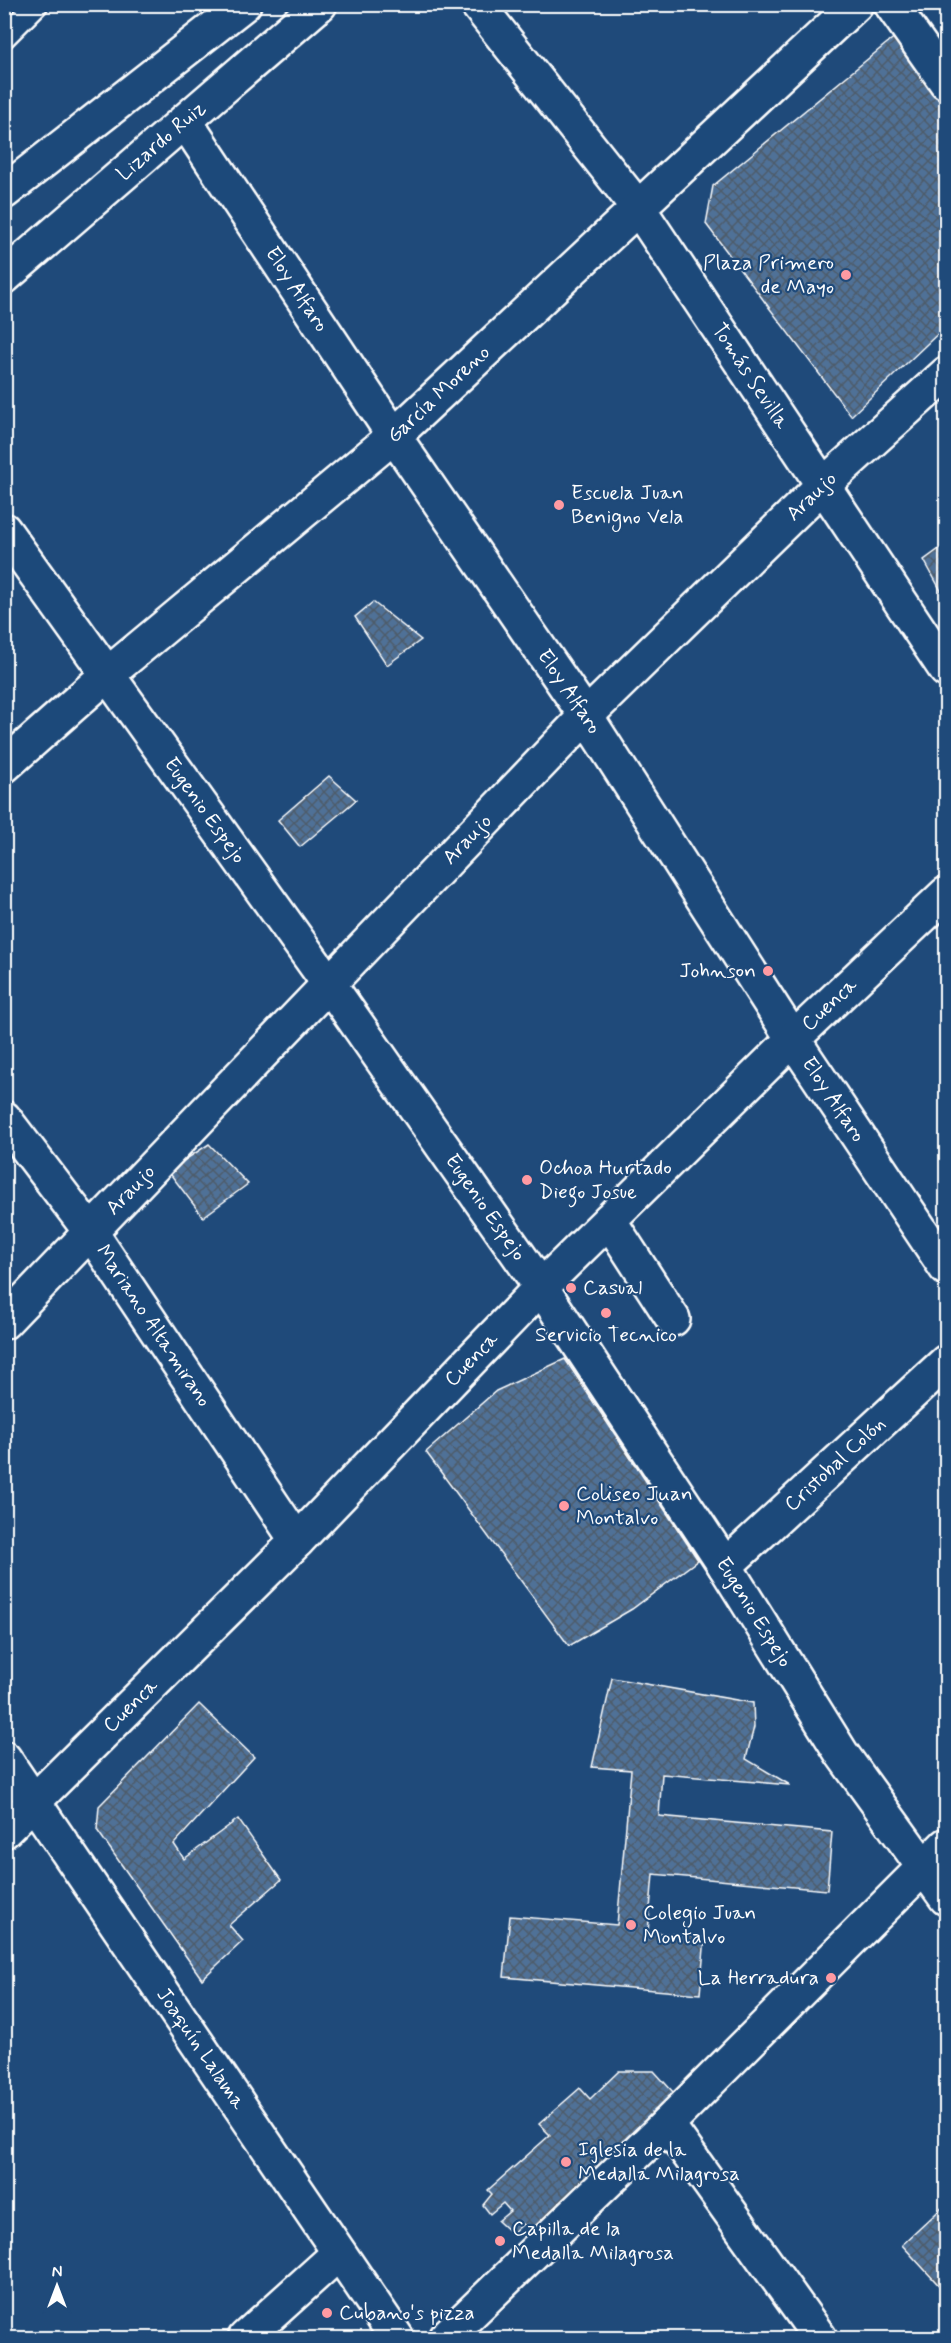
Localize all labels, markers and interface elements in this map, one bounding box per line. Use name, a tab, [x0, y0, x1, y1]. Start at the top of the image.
street label: Lizardo Ruiz	[111, 94, 212, 187]
street label: Eloy Alfaro	[258, 241, 335, 337]
place label: Plaza Primero de Mayo	[703, 249, 834, 301]
marker: Plaza Primero de Mayo	[839, 268, 853, 282]
street label: Tomás Sevilla	[705, 318, 796, 435]
street label: García Moreno	[381, 339, 496, 450]
street label: Araujo	[780, 465, 843, 527]
place label: Escuela Juan Benigno Vela	[571, 479, 684, 532]
marker: Escuela Juan Benigno Vela	[552, 498, 566, 512]
street label: Eloy Alfaro	[530, 644, 608, 739]
street label: Eugenio Espejo	[157, 752, 253, 869]
street label: Araujo	[436, 808, 499, 871]
place label: Johnson	[679, 957, 756, 985]
marker: Johnson	[761, 964, 775, 978]
street label: Cuenca	[795, 971, 863, 1038]
street label: Eloy Alfaro	[795, 1051, 872, 1148]
street label: Eugenio Espejo	[438, 1148, 533, 1267]
place label: Ochoa Hurtado Diego Josue	[539, 1154, 672, 1208]
street label: Araujo	[100, 1158, 162, 1222]
marker: Ochoa Hurtado Diego Josue	[520, 1173, 534, 1187]
street label: Mariano Altamirano	[89, 1239, 218, 1412]
place label: Casual	[583, 1274, 642, 1302]
marker: Casual	[564, 1281, 578, 1295]
marker: Servicio Tecnico	[599, 1306, 613, 1320]
place label: Servicio Tecnico	[535, 1321, 677, 1349]
street label: Cuenca	[438, 1325, 505, 1393]
street label: Cristobal Colón	[778, 1410, 892, 1518]
place label: Coliseo Juan Montalvo	[576, 1480, 693, 1532]
marker: Coliseo Juan Montalvo	[557, 1499, 571, 1513]
street label: Eugenio Espejo	[709, 1552, 799, 1673]
street label: Cuenca	[97, 1672, 164, 1739]
place label: Colegio Juan Montalvo	[643, 1899, 756, 1951]
marker: Colegio Juan Montalvo	[624, 1918, 638, 1932]
place label: La Herradura	[698, 1964, 819, 1992]
marker: La Herradura	[824, 1971, 838, 1985]
street label: Joaquín Lalama	[150, 1982, 252, 2115]
place label: Iglesia de la Medalla Milagrosa	[578, 2136, 740, 2188]
marker: Iglesia de la Medalla Milagrosa	[559, 2155, 573, 2169]
place label: Capilla de la Medalla Milagrosa	[512, 2215, 674, 2267]
marker: Capilla de la Medalla Milagrosa	[493, 2234, 507, 2248]
north arrow	[27, 2256, 87, 2316]
text: N	[52, 2262, 62, 2283]
place label: Cubano's pizza	[339, 2299, 475, 2327]
marker: Cubano's pizza	[320, 2306, 334, 2320]

